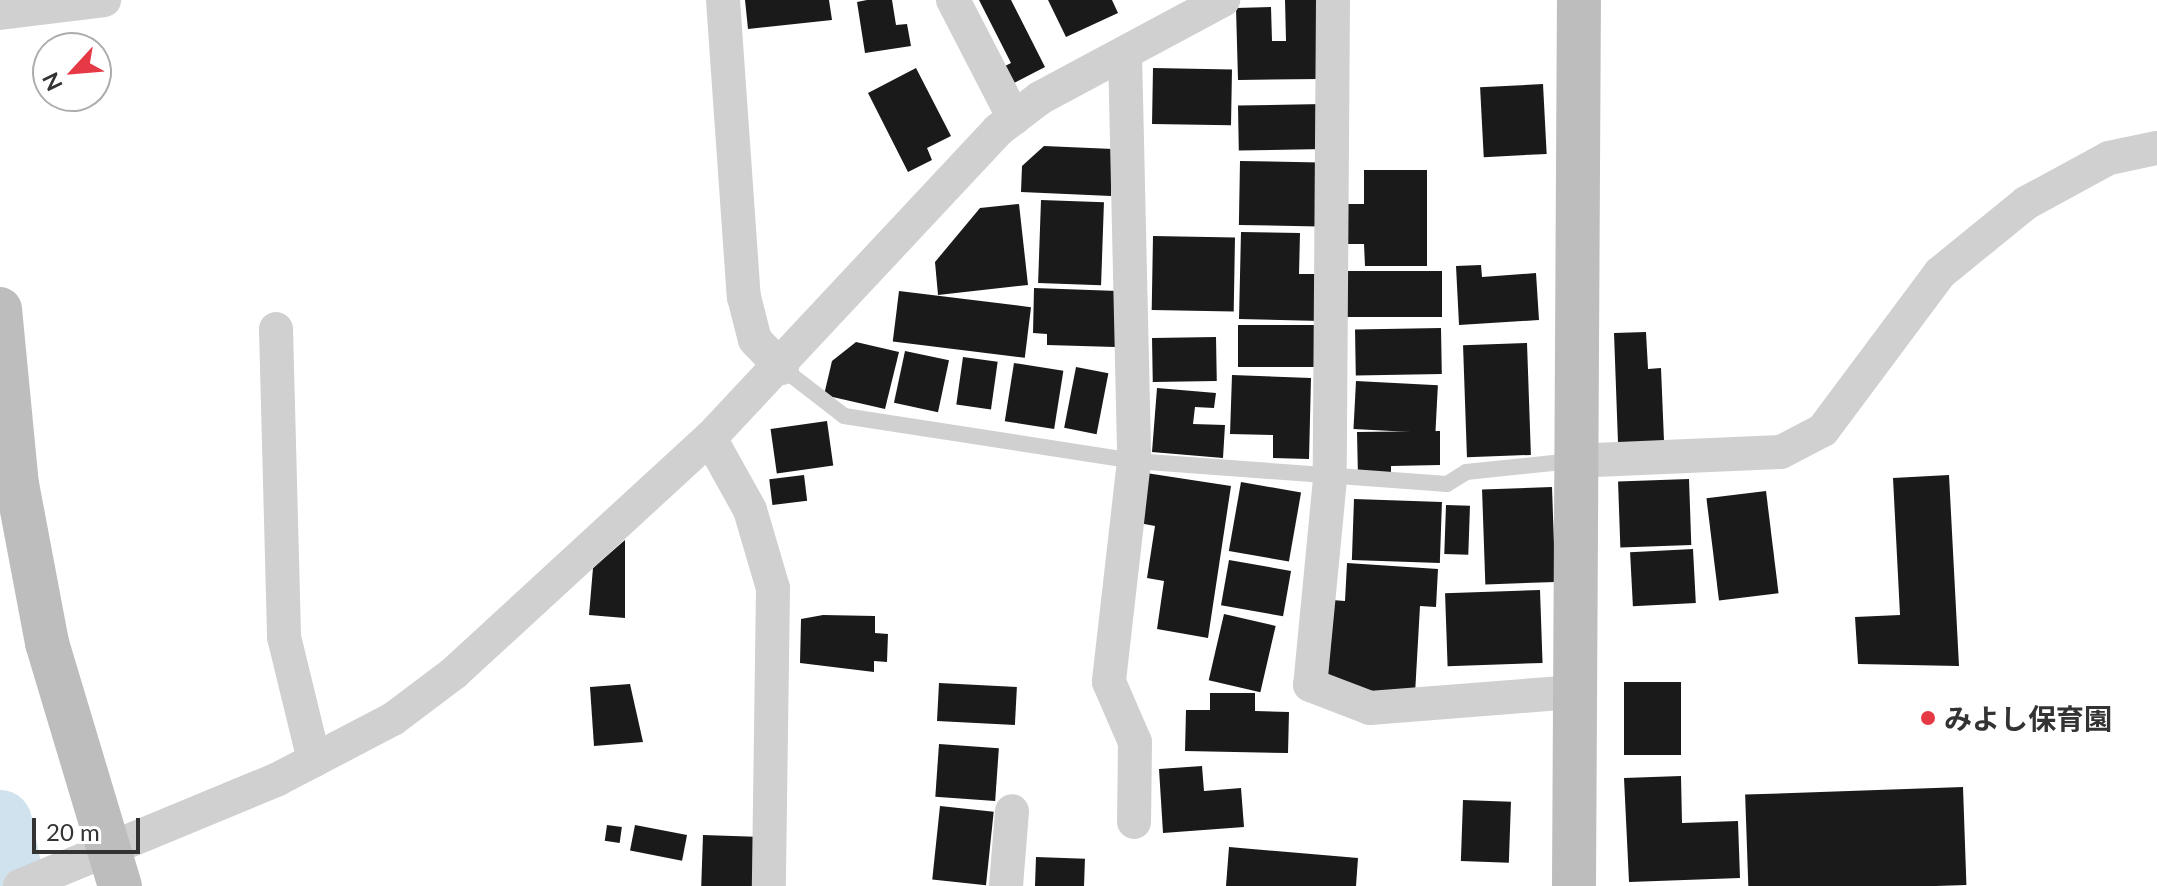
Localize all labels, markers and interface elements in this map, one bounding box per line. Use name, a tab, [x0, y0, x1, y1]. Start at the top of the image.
north arrow	[32, 32, 112, 112]
text: N	[36, 68, 68, 95]
place label: みよし保育園	[1944, 701, 2112, 735]
marker: みよし保育園	[1919, 709, 1937, 727]
scale bar	[36, 802, 144, 852]
text: 20 m	[46, 817, 100, 846]

